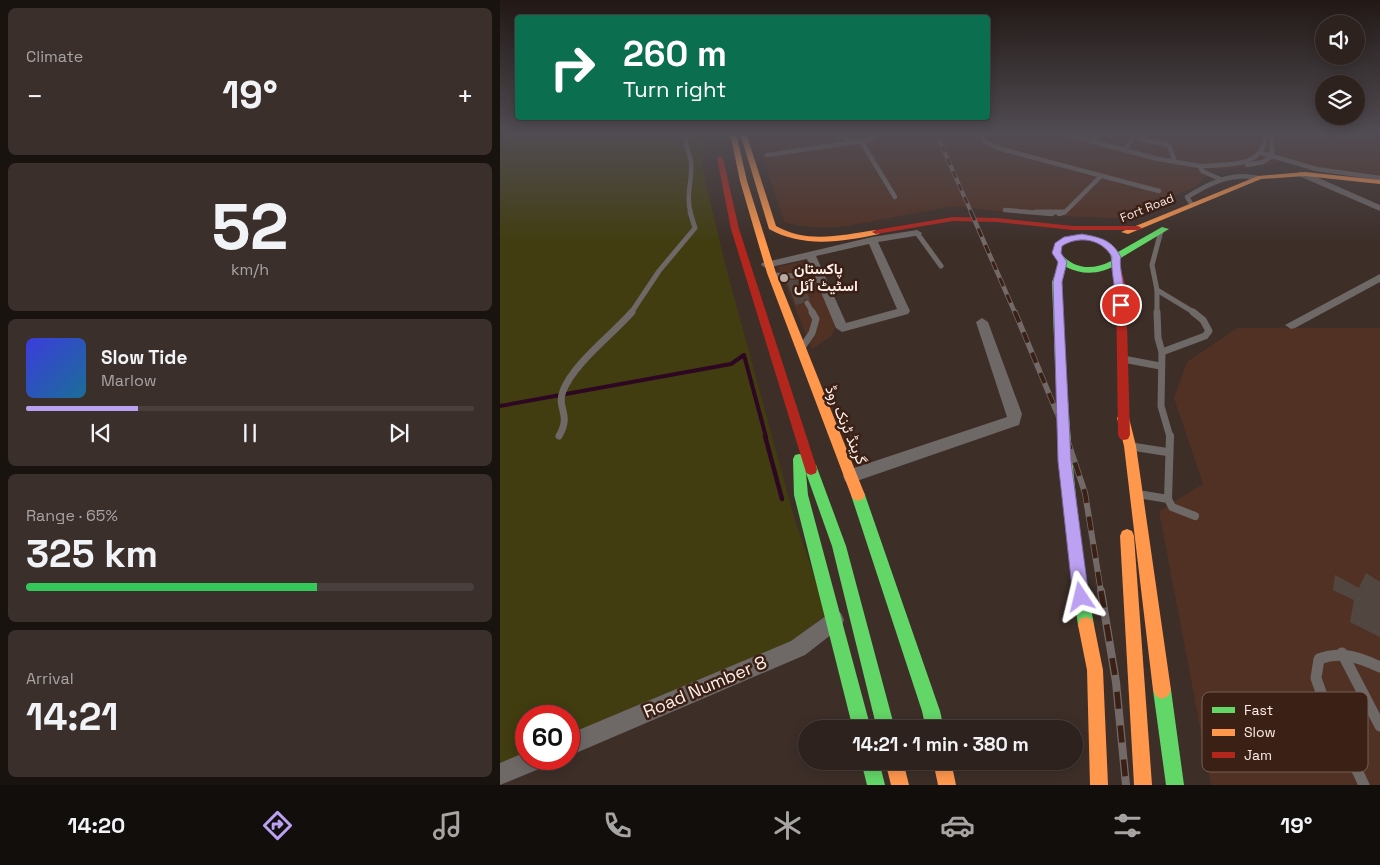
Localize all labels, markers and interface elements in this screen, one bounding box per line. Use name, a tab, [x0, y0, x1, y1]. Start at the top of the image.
map controls	[1315, 15, 1365, 125]
button: sound	[1315, 15, 1365, 65]
text: 260 m	[623, 32, 727, 76]
icon: right	[540, 35, 605, 100]
text: Climate	[26, 46, 83, 67]
text: 19°	[222, 71, 278, 119]
text: Turn right	[623, 75, 726, 103]
button: layers	[1315, 75, 1365, 125]
text: −	[26, 78, 43, 114]
text: +	[457, 78, 474, 114]
text: 52	[211, 185, 289, 268]
street label: Fort Road	[1118, 190, 1176, 226]
text: km/h	[231, 259, 269, 280]
place label: پاکستان اسٹیٹ آئل	[794, 259, 858, 295]
marker: پاکستان اسٹیٹ آئل	[778, 272, 790, 284]
pin	[1100, 284, 1142, 326]
icon: arrive	[1107, 291, 1135, 319]
text: Slow Tide	[101, 345, 187, 370]
text: Marlow	[101, 370, 157, 391]
street label: گرینڈ ٹرنک روڈ	[821, 382, 872, 468]
icon: previous	[87, 419, 115, 447]
icon: pause	[236, 419, 264, 447]
icon: next	[385, 419, 413, 447]
text: Range · 65%	[26, 505, 118, 526]
text: 325 km	[26, 530, 158, 578]
position arrow	[1054, 570, 1106, 622]
street label: Road Number 8	[639, 650, 770, 723]
text: Arrival	[26, 668, 74, 689]
legend	[1202, 692, 1368, 772]
text: 14:21	[26, 693, 118, 741]
text: Fast	[1244, 701, 1273, 719]
speed limit sign: 60	[515, 705, 580, 770]
text: Slow	[1244, 723, 1276, 741]
text: 14:21 · 1 min · 380 m	[852, 732, 1029, 757]
text: Jam	[1244, 746, 1272, 764]
icon: directions	[260, 808, 295, 843]
icon: music	[430, 808, 465, 843]
icon: phone	[600, 808, 635, 843]
icon: climate	[770, 808, 805, 843]
icon: car	[940, 808, 975, 843]
icon: filters	[1110, 808, 1145, 843]
text: 14:20	[67, 811, 125, 839]
text: 19°	[1280, 811, 1312, 839]

